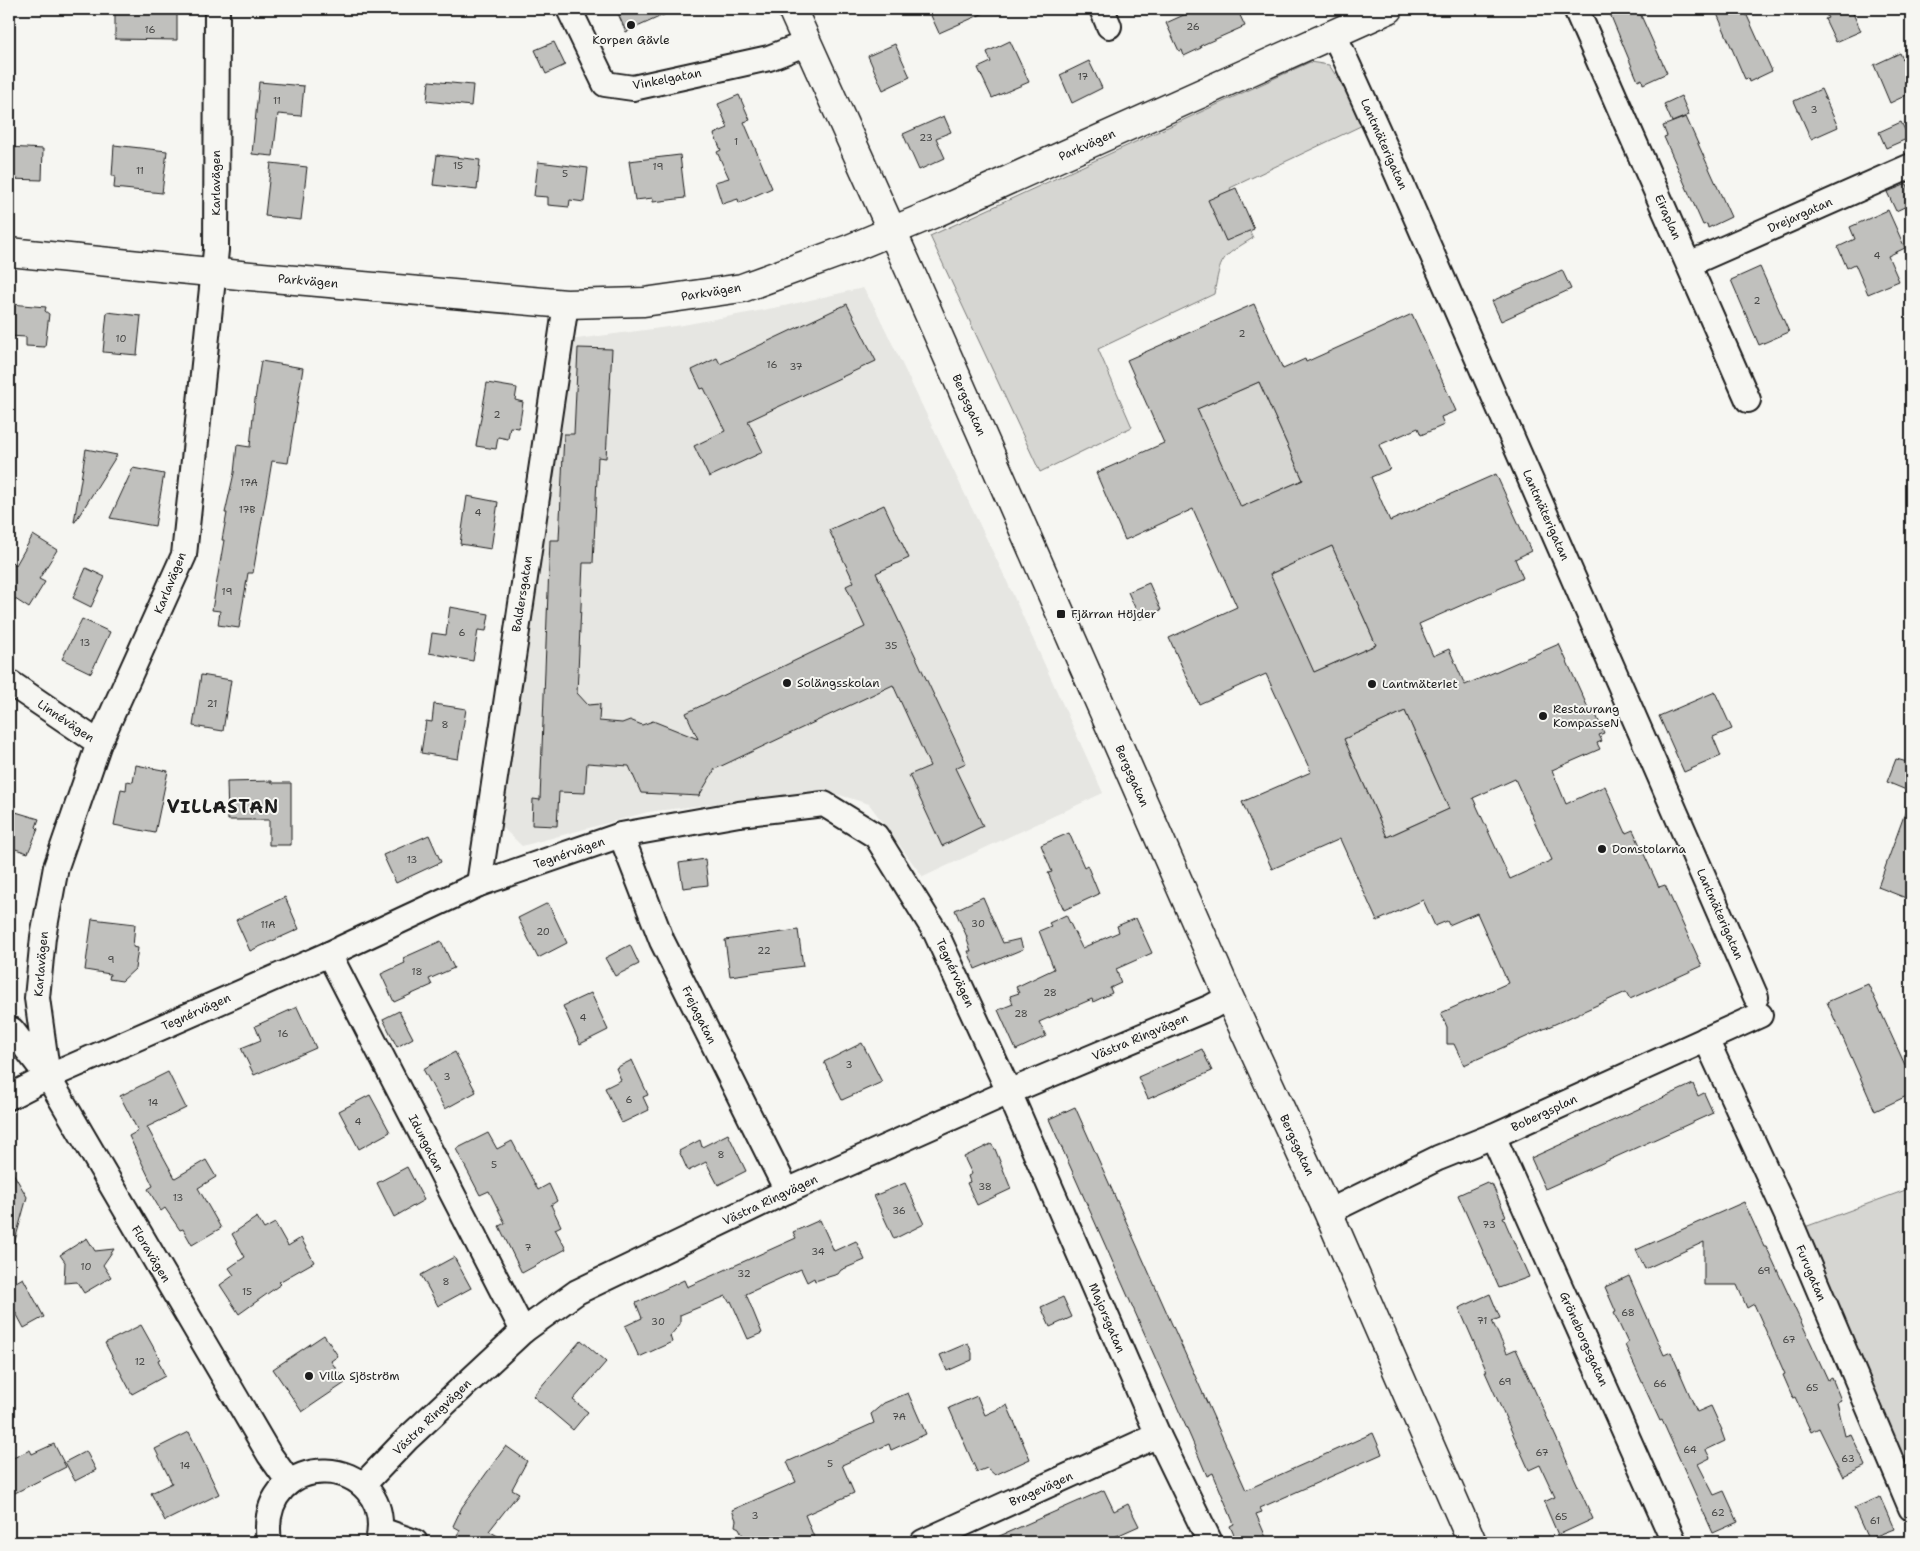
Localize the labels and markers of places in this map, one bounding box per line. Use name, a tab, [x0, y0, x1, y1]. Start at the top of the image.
marker: Korpen Gävle	[625, 19, 637, 31]
place label: Korpen Gävle	[592, 32, 670, 48]
place label: Fjärran Höjder	[1071, 606, 1157, 622]
marker: Fjärran Höjder	[1055, 608, 1067, 620]
place label: Solängsskolan	[797, 675, 880, 691]
place label: Lantmäteriet	[1382, 676, 1458, 692]
marker: Solängsskolan	[781, 677, 793, 689]
marker: Lantmäteriet	[1366, 678, 1378, 690]
place label: Restaurang KompasseN	[1553, 701, 1619, 731]
marker: Restaurang KompasseN	[1537, 710, 1549, 722]
place label: Domstolarna	[1612, 841, 1687, 857]
marker: Domstolarna	[1596, 843, 1608, 855]
place label: Villa Sjöström	[319, 1368, 400, 1384]
marker: Villa Sjöström	[303, 1370, 315, 1382]

